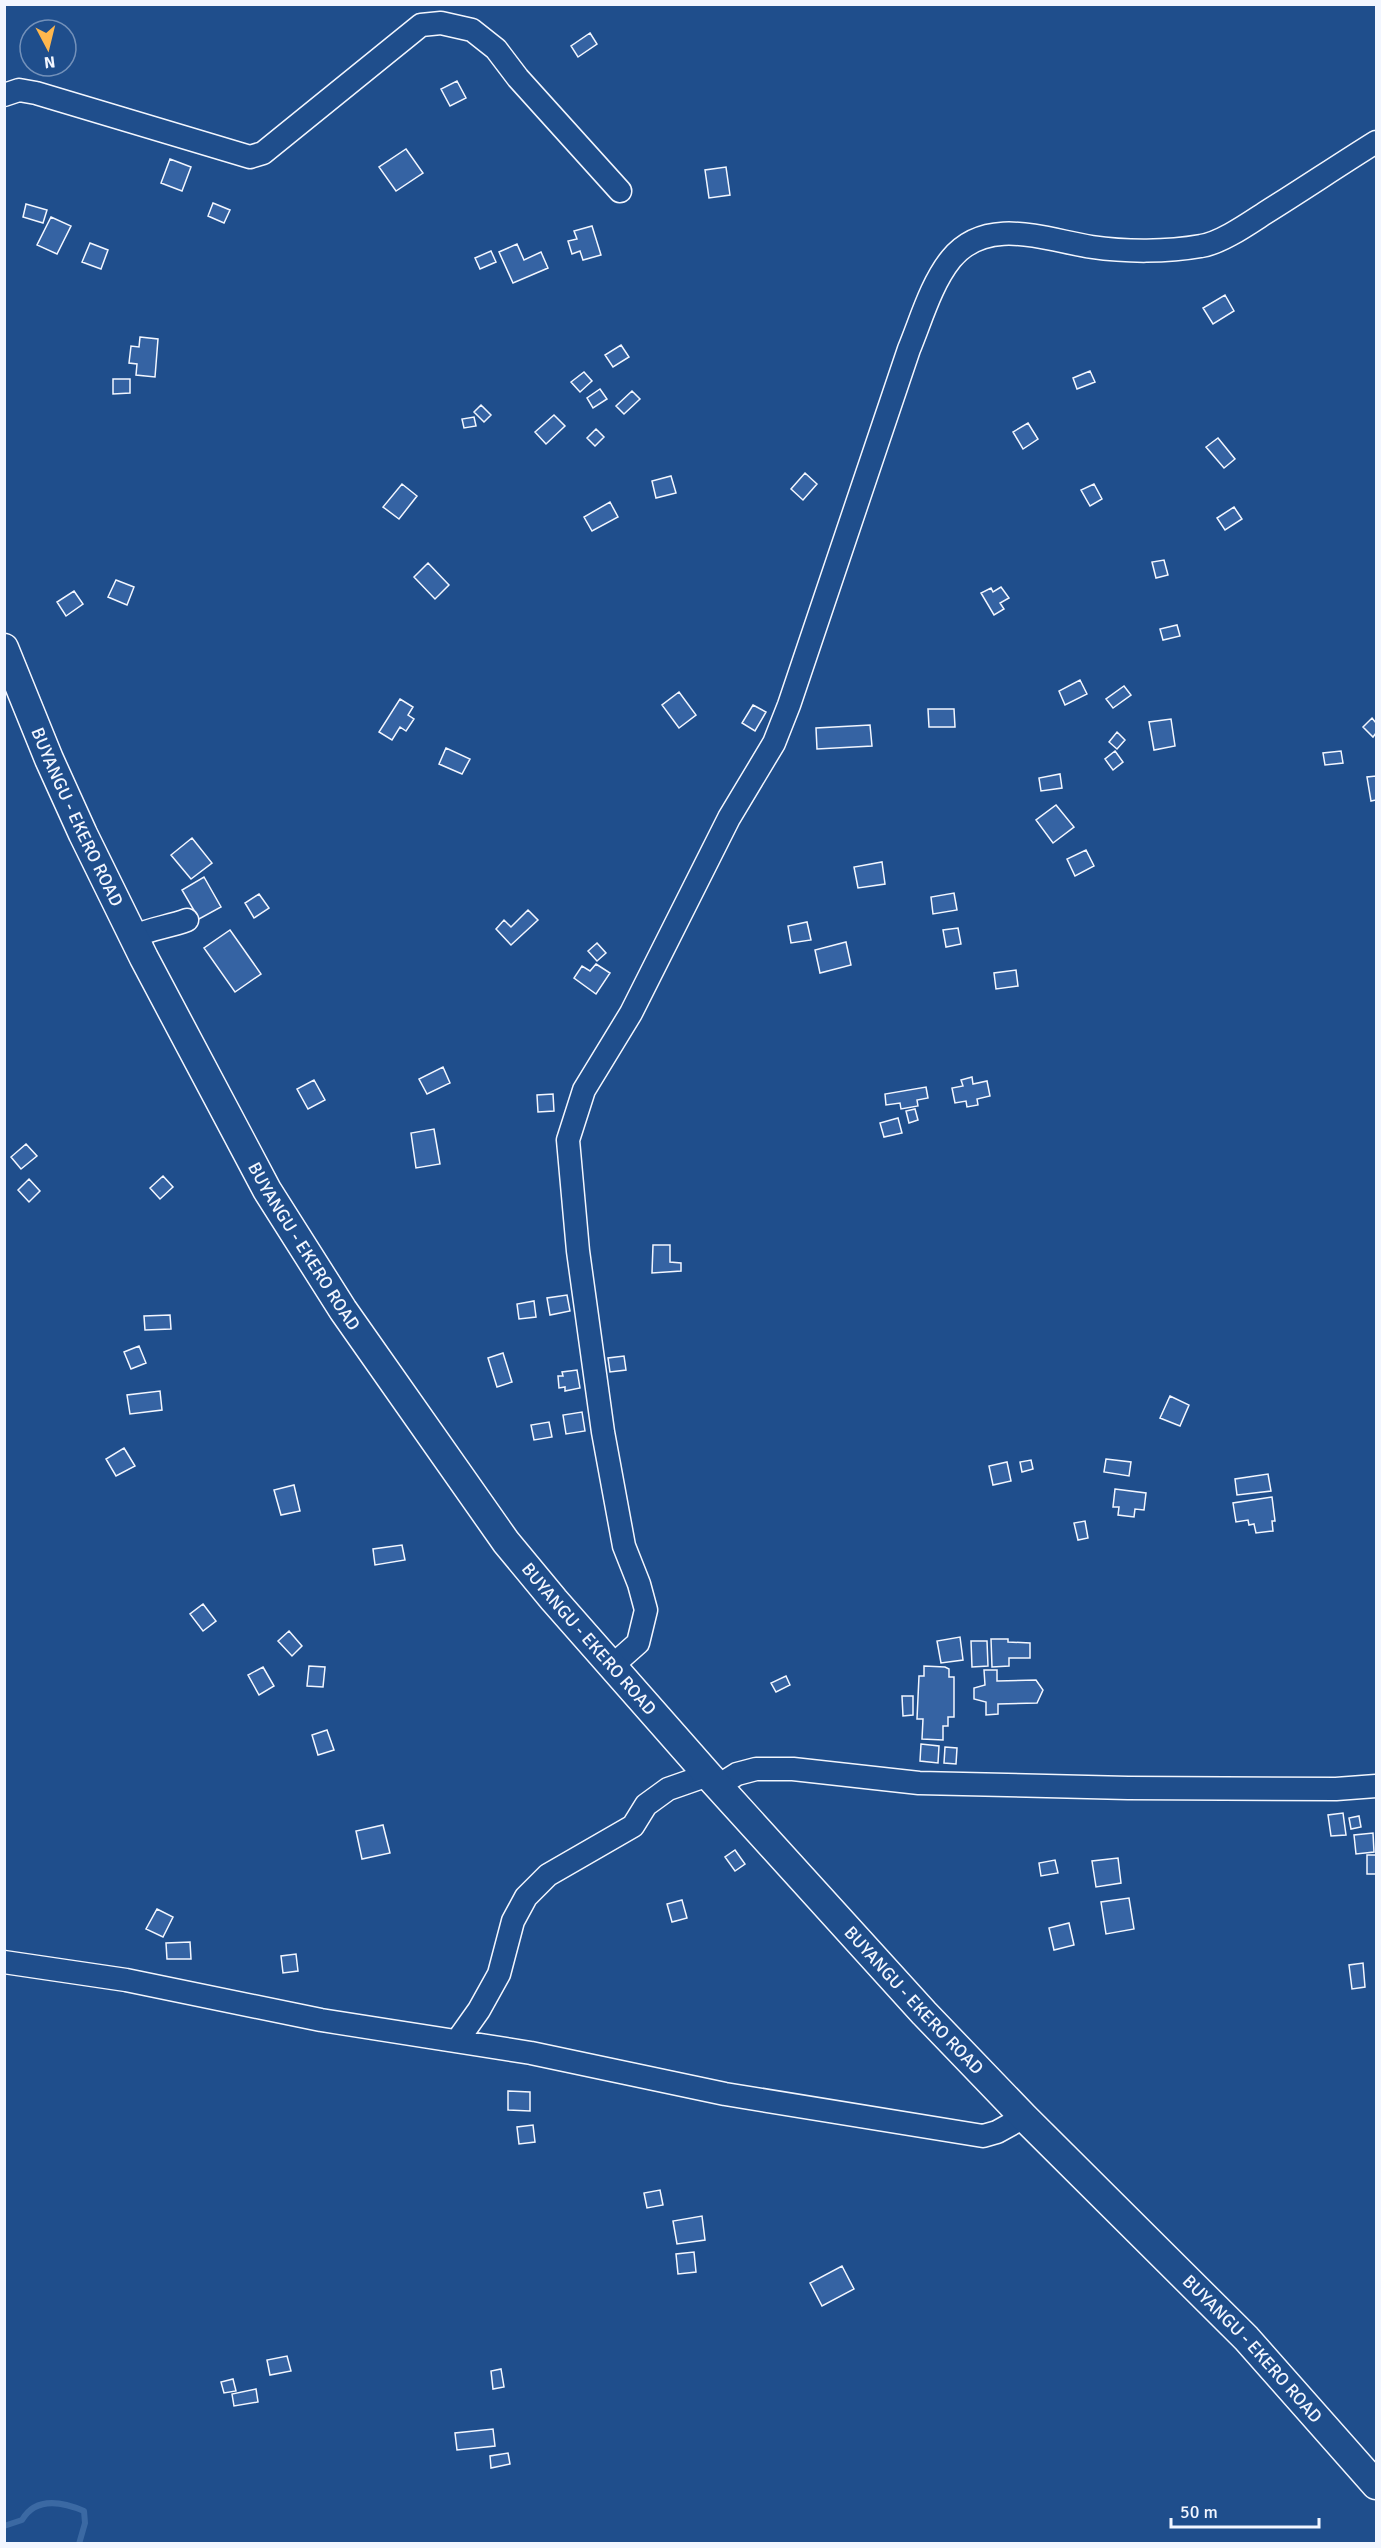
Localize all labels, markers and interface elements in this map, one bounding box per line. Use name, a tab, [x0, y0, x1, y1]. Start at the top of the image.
north arrow	[18, 18, 78, 78]
text: N	[43, 51, 56, 72]
street label: BUYANGU - EKERO ROAD	[26, 724, 128, 910]
street label: BUYANGU - EKERO ROAD	[243, 1158, 365, 1335]
street label: BUYANGU - EKERO ROAD	[517, 1558, 661, 1720]
street label: BUYANGU - EKERO ROAD	[840, 1922, 988, 2079]
street label: BUYANGU - EKERO ROAD	[1178, 2270, 1327, 2427]
scale bar	[1171, 2491, 1320, 2529]
text: 50 m	[1180, 2501, 1218, 2523]

